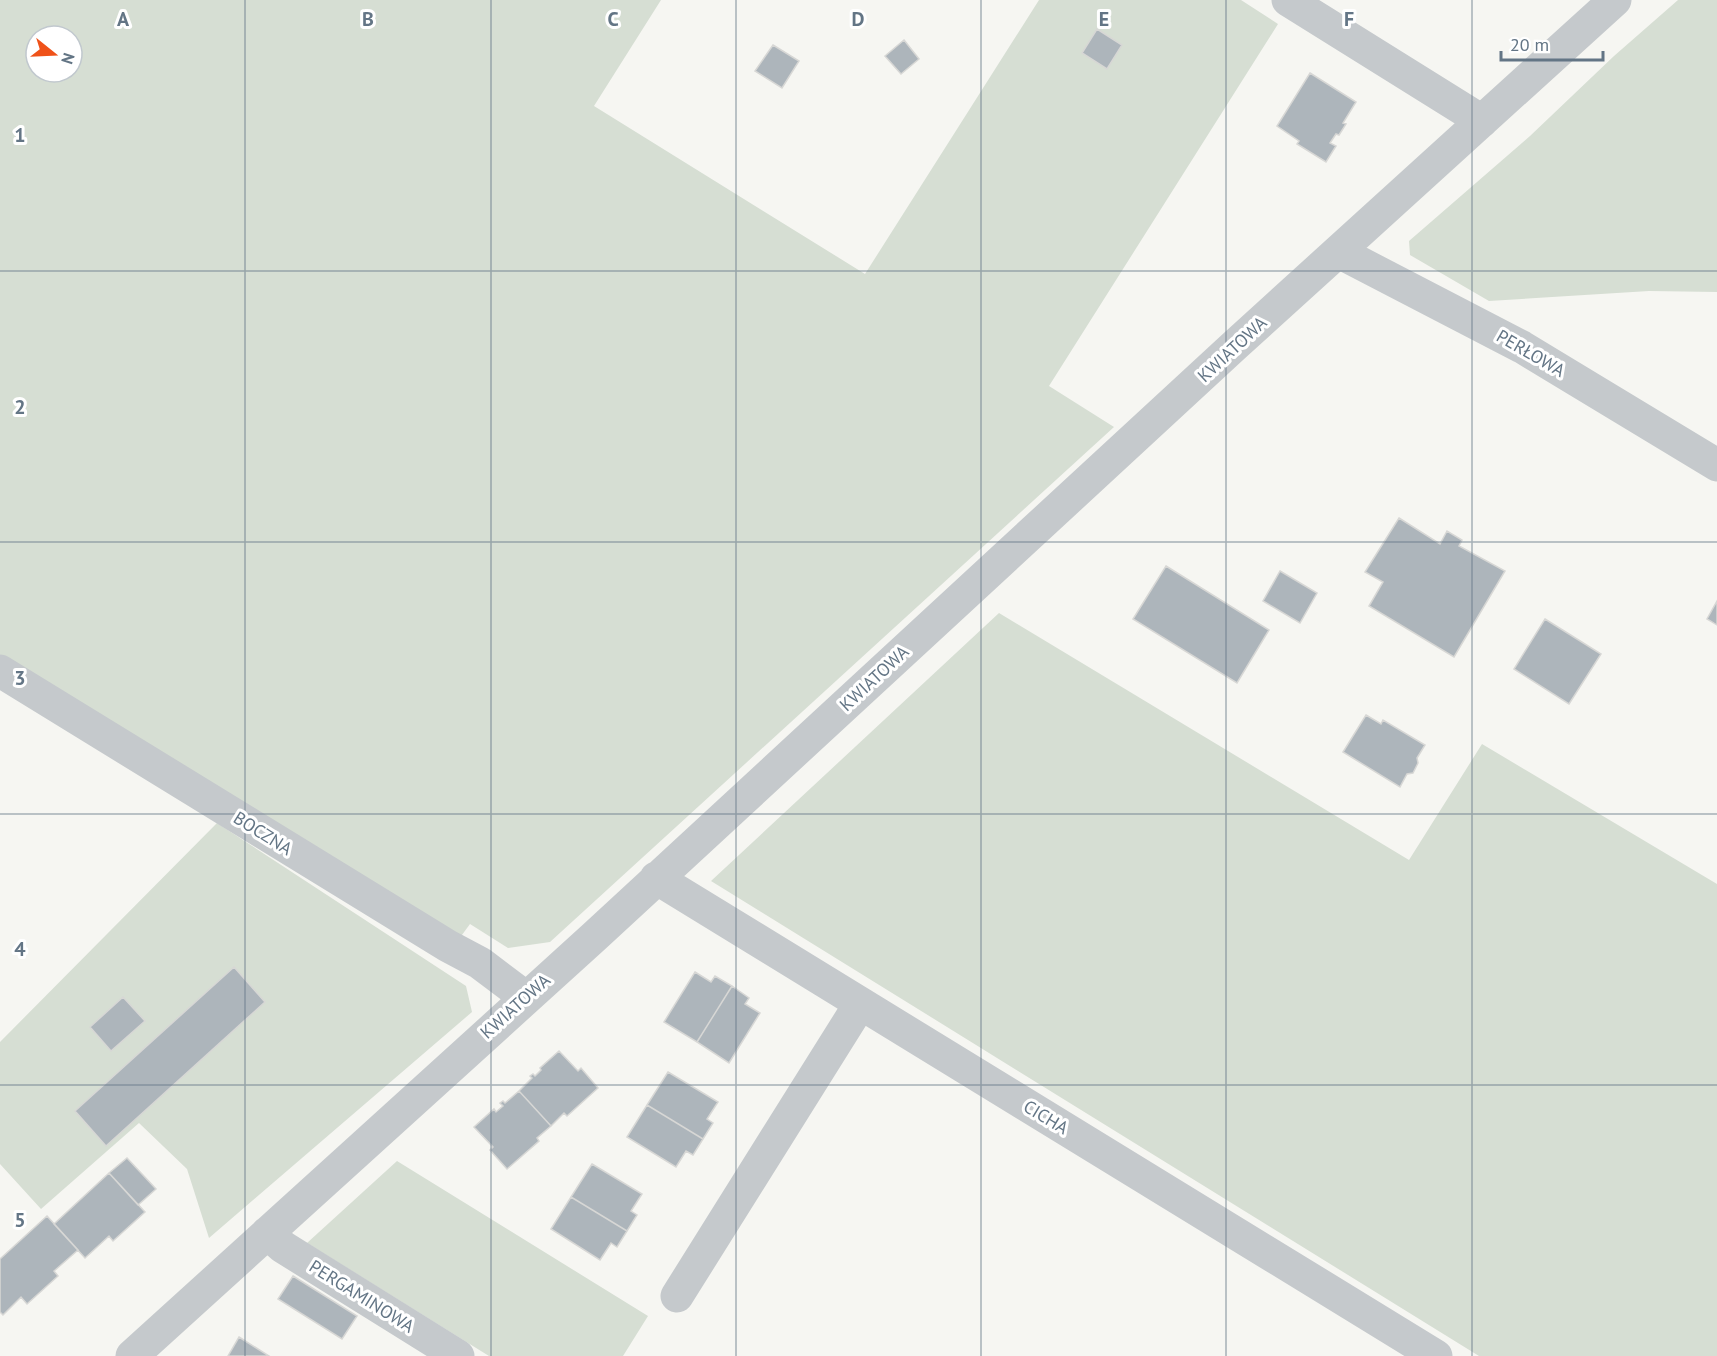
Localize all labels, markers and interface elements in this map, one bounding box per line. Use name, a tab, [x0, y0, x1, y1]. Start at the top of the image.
text: A	[117, 6, 130, 32]
text: B	[362, 6, 374, 32]
text: C	[607, 6, 619, 32]
text: D	[852, 6, 865, 32]
text: E	[1099, 6, 1109, 32]
text: F	[1344, 6, 1354, 32]
north arrow	[24, 24, 84, 84]
scale bar	[1501, 24, 1603, 62]
text: 20 m	[1510, 33, 1549, 56]
text: N	[57, 51, 79, 67]
text: 1	[14, 122, 26, 148]
street label: KWIATOWA	[1193, 311, 1272, 387]
street label: PERŁOWA	[1493, 324, 1570, 382]
text: 2	[14, 394, 26, 420]
street label: KWIATOWA	[835, 640, 914, 716]
text: 3	[14, 665, 26, 691]
street label: BOCZNA	[229, 806, 297, 860]
text: 4	[14, 936, 26, 962]
street label: KWIATOWA	[475, 968, 555, 1043]
street label: CICHA	[1019, 1095, 1073, 1140]
text: 5	[14, 1207, 26, 1233]
street label: PERGAMINOWA	[305, 1255, 419, 1338]

